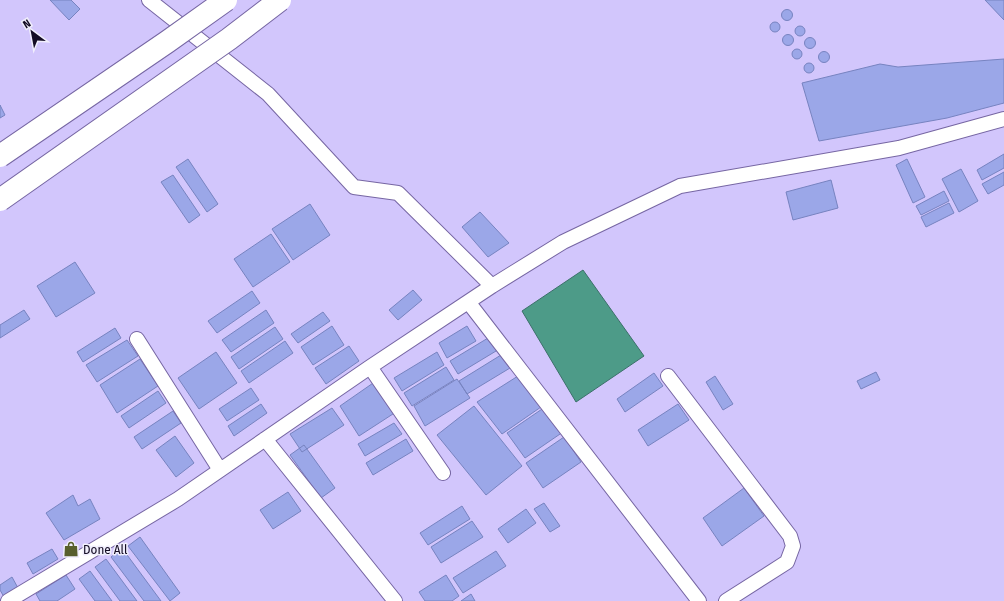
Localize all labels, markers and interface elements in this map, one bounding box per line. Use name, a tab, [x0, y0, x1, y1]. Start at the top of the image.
north arrow	[12, 12, 52, 52]
text: N	[21, 17, 33, 31]
shop icon: Done All	[62, 540, 80, 558]
place label: Done All	[83, 542, 128, 557]

